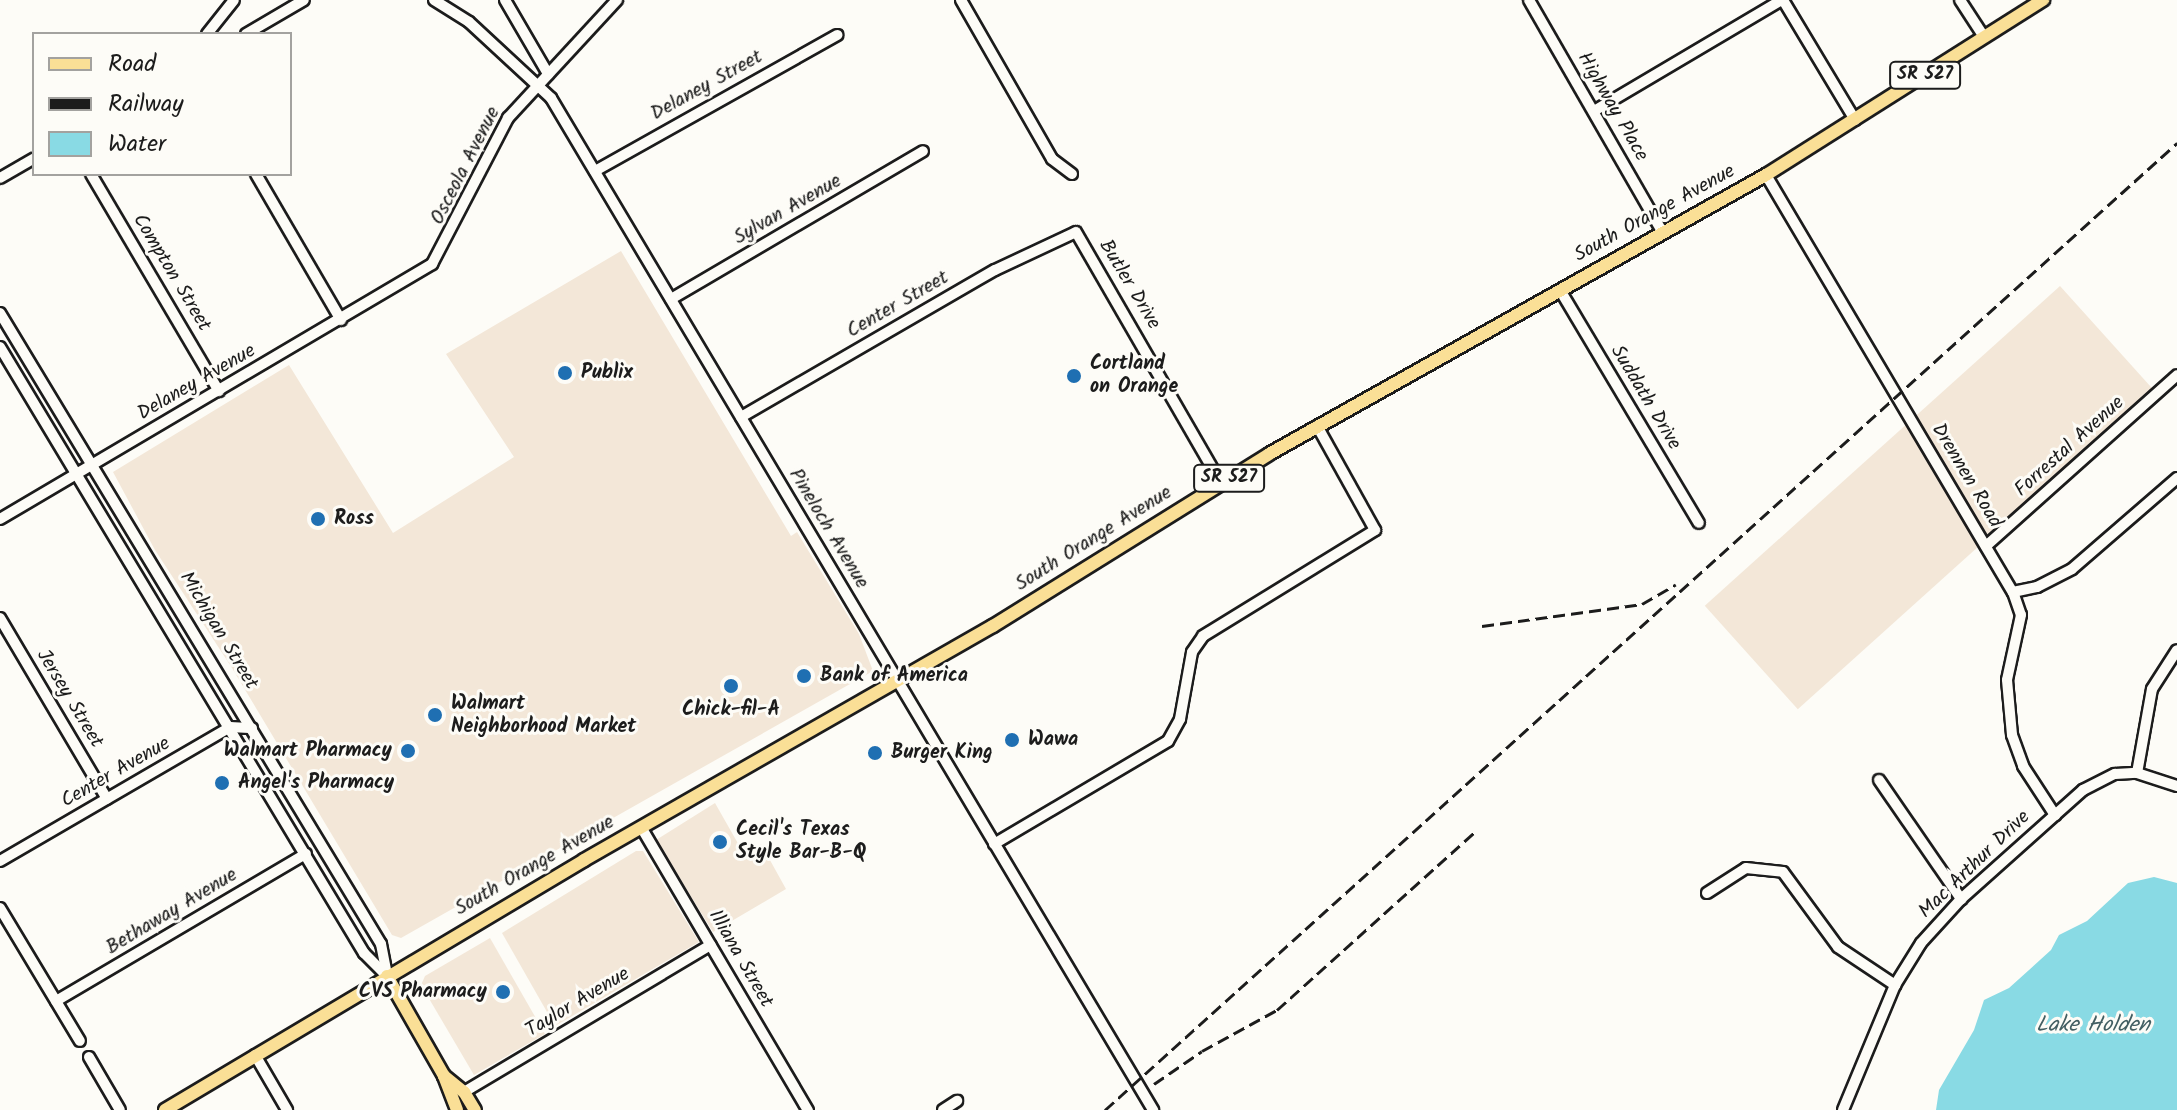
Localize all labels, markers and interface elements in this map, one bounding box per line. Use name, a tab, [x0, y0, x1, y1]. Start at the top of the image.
legend	[32, 32, 292, 176]
text: Road	[108, 45, 156, 84]
street label: Delaney Street	[647, 45, 767, 127]
street label: Highway Place	[1571, 48, 1653, 166]
road number: SR 527	[1889, 61, 1961, 89]
text: Railway	[108, 85, 184, 124]
street label: Osceola Avenue	[426, 103, 506, 229]
text: Water	[108, 125, 166, 164]
street label: South Orange Avenue	[1570, 160, 1740, 268]
street label: Sylvan Avenue	[730, 170, 846, 250]
street label: Compton Street	[127, 210, 215, 336]
street label: Butler Drive	[1093, 236, 1165, 334]
street label: Center Street	[843, 266, 953, 344]
street label: Delaney Avenue	[134, 340, 260, 426]
street label: Suddath Drive	[1604, 341, 1686, 455]
place label: Cortland on Orange	[1090, 352, 1178, 399]
place label: Publix	[581, 361, 633, 385]
marker: Publix	[556, 364, 574, 382]
marker: Cortland on Orange	[1065, 367, 1083, 385]
street label: Forrestal Avenue	[2010, 392, 2130, 502]
street label: Drennen Road	[1925, 419, 2007, 533]
road number: SR 527	[1193, 464, 1265, 492]
street label: Pineloch Avenue	[783, 465, 873, 593]
street label: South Orange Avenue	[1011, 481, 1177, 597]
place label: Ross	[334, 507, 374, 531]
marker: Ross	[309, 510, 327, 528]
street label: Michigan Street	[173, 568, 263, 694]
street label: Jersey Street	[30, 645, 108, 753]
place label: Bank of America	[820, 664, 968, 688]
marker: Bank of America	[795, 667, 813, 685]
marker: Chick-fil-A	[722, 677, 740, 695]
place label: Walmart Neighborhood Market	[451, 692, 636, 739]
place label: Chick-fil-A	[682, 698, 780, 722]
marker: Walmart Neighborhood Market	[426, 706, 444, 724]
place label: Wawa	[1028, 728, 1078, 752]
marker: Wawa	[1003, 731, 1021, 749]
street label: Center Avenue	[57, 732, 175, 814]
place label: Walmart Pharmacy	[224, 739, 392, 763]
place label: Burger King	[891, 741, 993, 765]
marker: Walmart Pharmacy	[399, 742, 417, 760]
marker: Burger King	[866, 744, 884, 762]
place label: Angel's Pharmacy	[238, 771, 394, 795]
marker: Angel's Pharmacy	[213, 774, 231, 792]
street label: Mac Arthur Drive	[1914, 806, 2036, 924]
street label: South Orange Avenue	[451, 811, 619, 921]
place label: Cecil's Texas Style Bar-B-Q	[736, 818, 866, 865]
marker: Cecil's Texas Style Bar-B-Q	[711, 833, 729, 851]
street label: Bethaway Avenue	[102, 863, 242, 961]
street label: Illiana Street	[702, 906, 778, 1012]
street label: Taylor Avenue	[522, 963, 634, 1043]
place label: CVS Pharmacy	[359, 980, 487, 1004]
marker: CVS Pharmacy	[494, 983, 512, 1001]
water label: Lake Holden	[2036, 1013, 2150, 1039]

